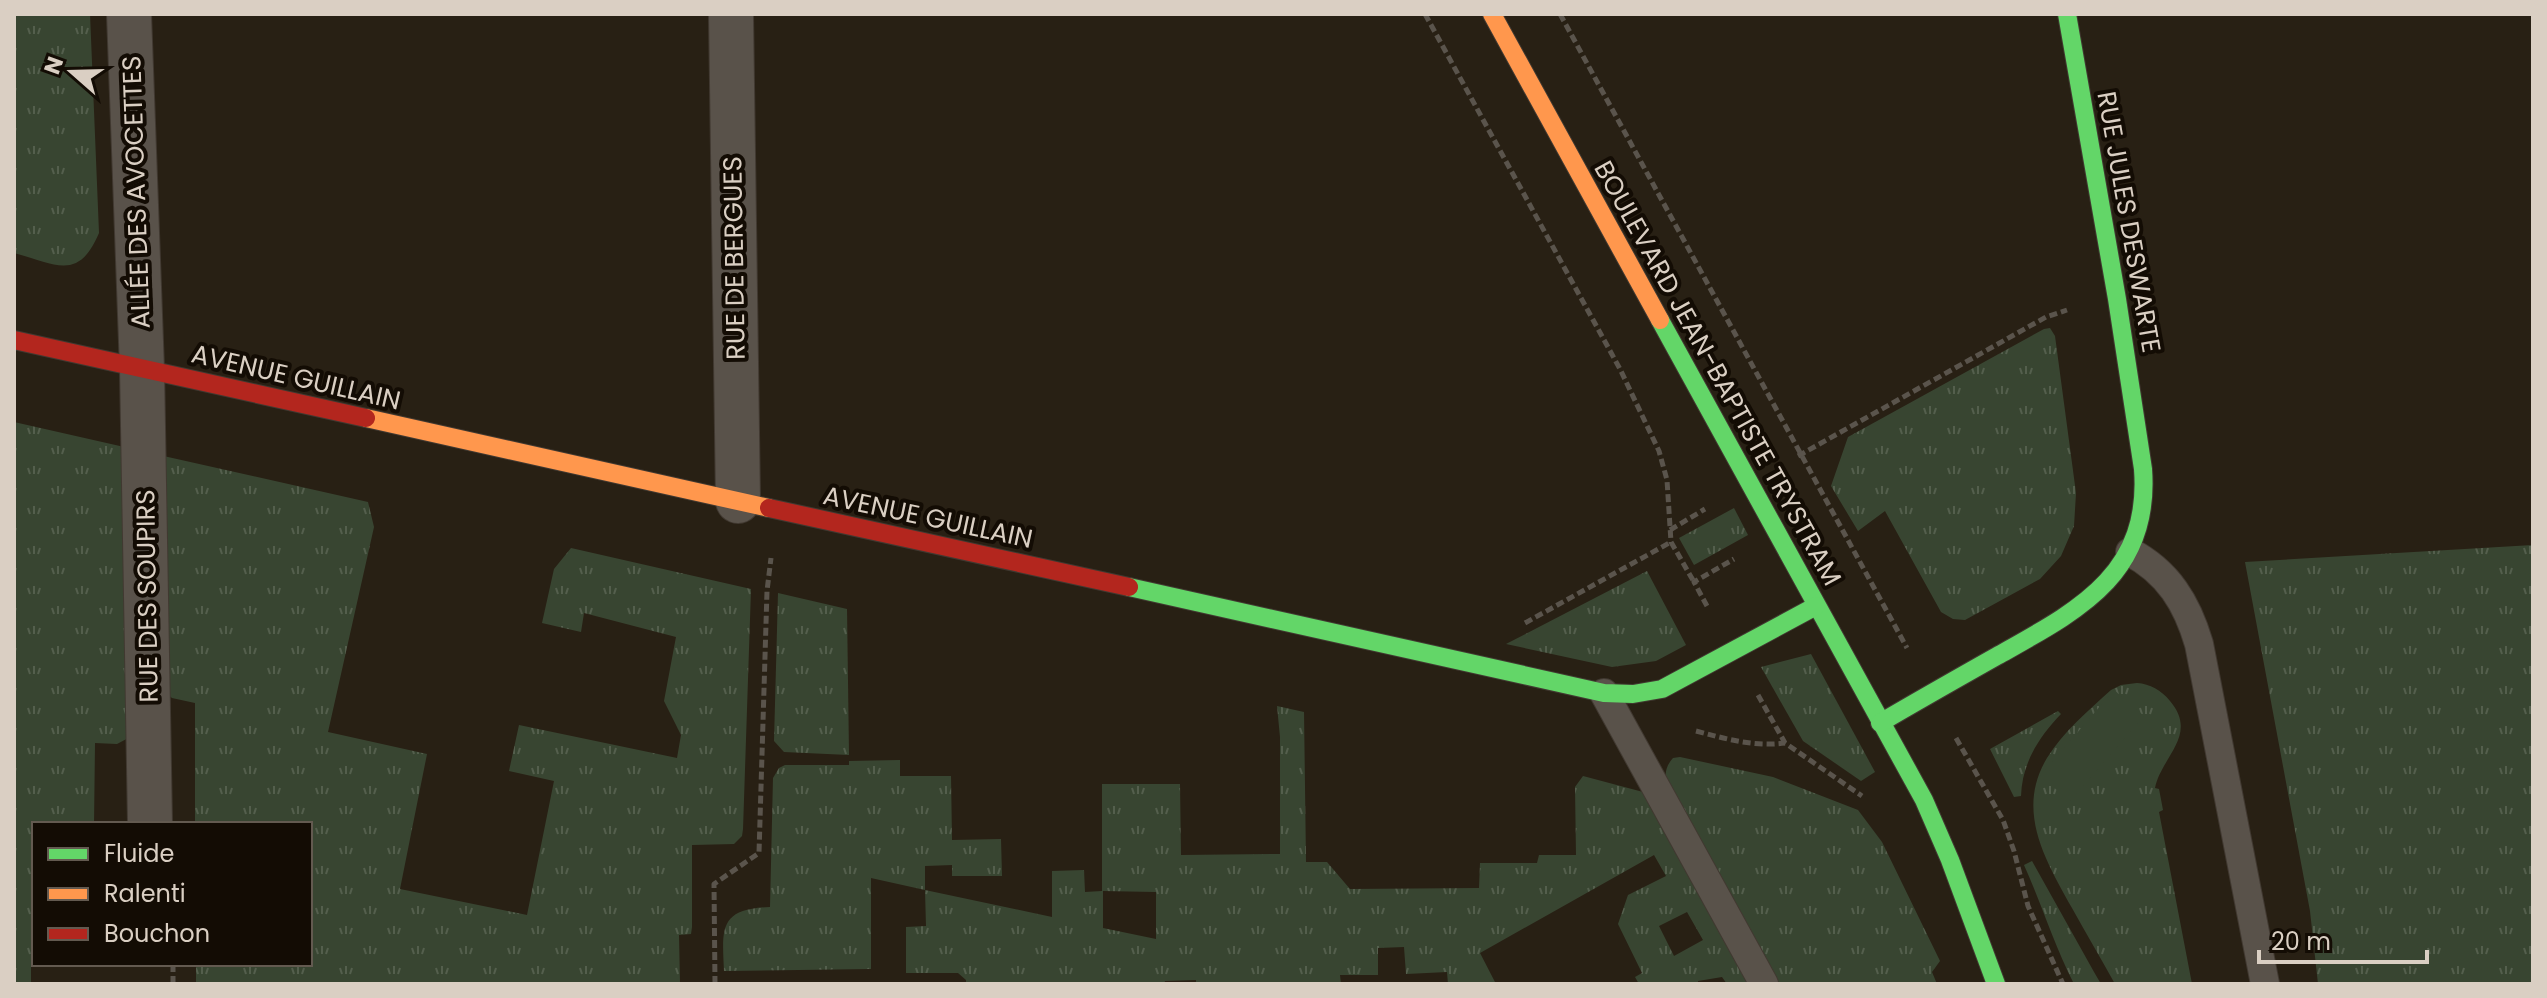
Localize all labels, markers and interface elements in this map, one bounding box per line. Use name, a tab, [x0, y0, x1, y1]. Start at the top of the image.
north arrow	[32, 32, 112, 112]
text: N	[36, 52, 71, 78]
street label: ALLÉE DES AVOCETTES	[113, 55, 159, 329]
street label: RUE JULES DESWARTE	[2088, 88, 2170, 356]
street label: BOULEVARD JEAN-BAPTISTE TRYSTRAM	[1586, 154, 1850, 592]
street label: RUE DE BERGUES	[714, 156, 754, 360]
street label: AVENUE GUILLAIN	[188, 335, 404, 419]
street label: AVENUE GUILLAIN	[820, 477, 1036, 557]
street label: RUE DES SOUPIRS	[127, 489, 167, 703]
legend	[32, 822, 312, 966]
text: Fluide	[104, 837, 174, 870]
text: Ralenti	[104, 877, 186, 910]
scale bar	[2259, 914, 2427, 964]
text: Bouchon	[104, 917, 210, 950]
text: 20 m	[2271, 925, 2331, 958]

